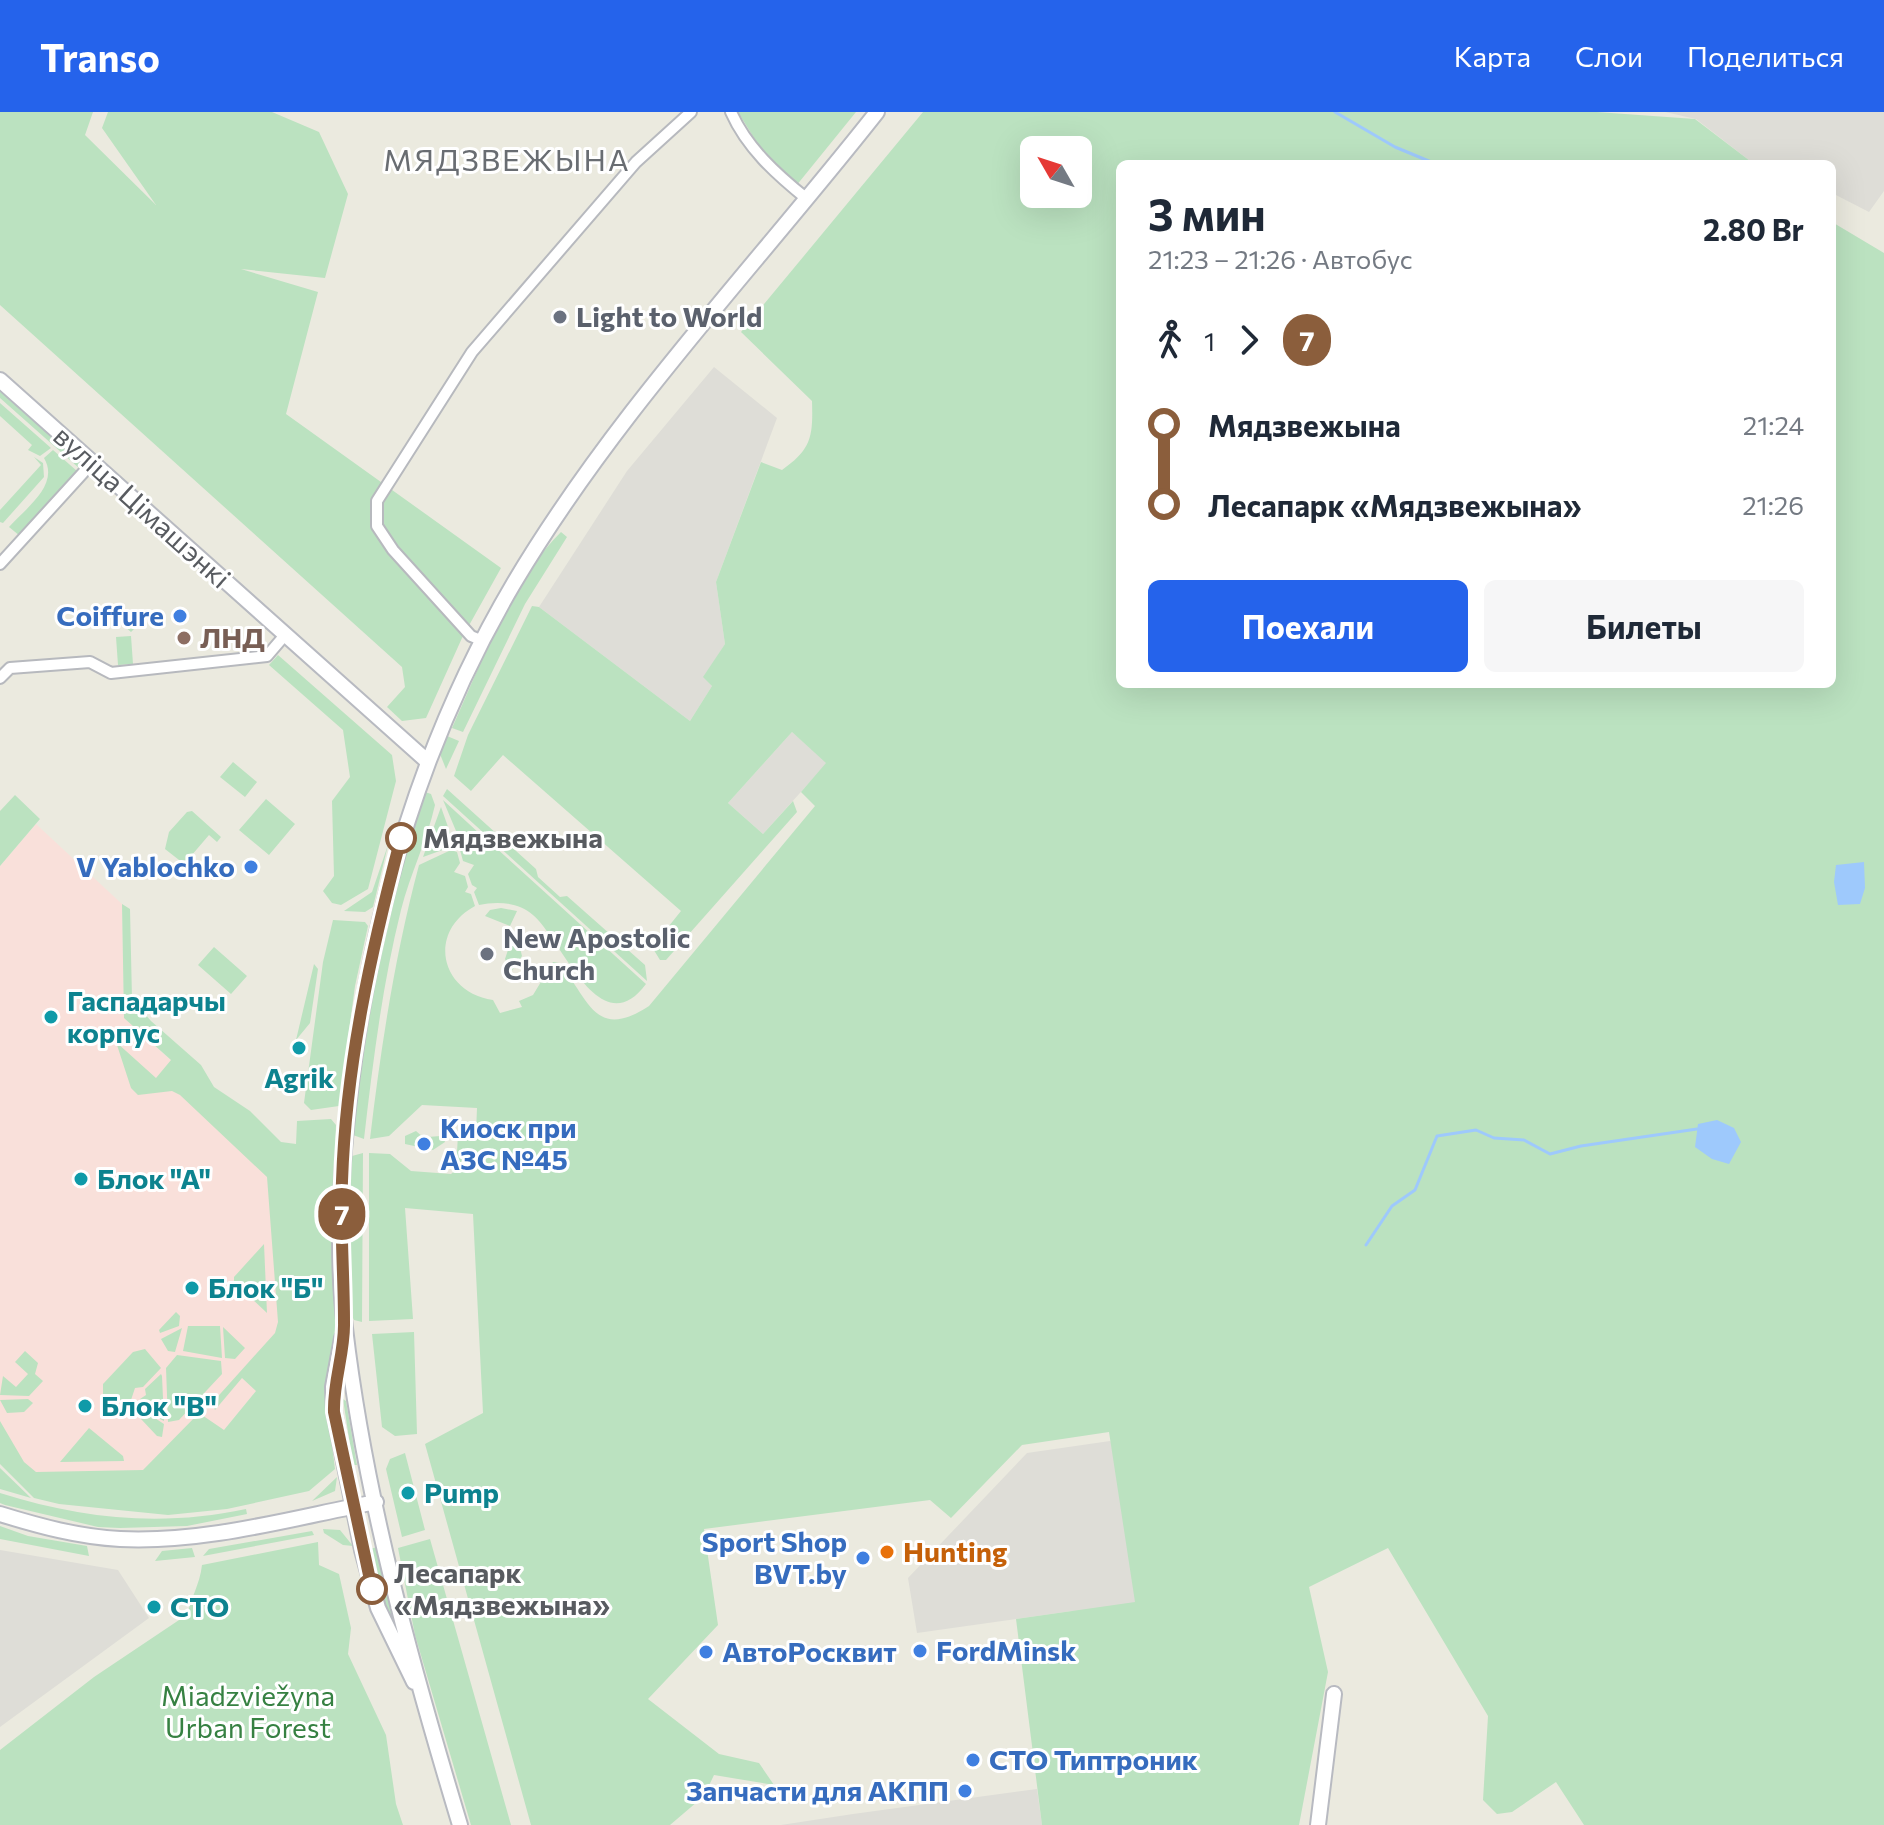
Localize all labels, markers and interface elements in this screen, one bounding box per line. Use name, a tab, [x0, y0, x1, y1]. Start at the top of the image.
text: Transo	[40, 33, 160, 80]
text: Карта	[1454, 39, 1531, 73]
text: Слои	[1575, 39, 1643, 73]
text: Поделиться	[1687, 39, 1844, 73]
north arrow	[1020, 136, 1092, 208]
map controls	[1020, 136, 1092, 208]
district label: МЯДЗВЕЖЫНА	[383, 140, 631, 177]
text: 3 мин	[1148, 186, 1266, 240]
text: 2.80 Br	[1703, 210, 1804, 247]
text: 21:23 – 21:26 · Автобус	[1148, 243, 1413, 274]
place label: Light to World	[576, 299, 762, 333]
marker: Light to World	[551, 308, 569, 326]
icon: walk	[1148, 318, 1192, 362]
icon: forward	[1227, 318, 1271, 362]
text: 7	[1299, 323, 1315, 357]
text: 1	[1204, 325, 1215, 356]
text: Мядзвежына	[1208, 406, 1401, 443]
text: 21:24	[1743, 409, 1804, 440]
street label: вуліца Цімашэнкі	[47, 418, 238, 595]
text: Лесапарк «Мядзвежына»	[1208, 486, 1582, 523]
text: 21:26	[1742, 489, 1804, 520]
button: Поехали	[1148, 580, 1468, 672]
button: Билеты	[1484, 580, 1804, 672]
place label: Coiffure	[56, 598, 164, 632]
marker: Coiffure	[171, 607, 189, 625]
place label: ЛНД	[200, 620, 265, 654]
marker: ЛНД	[175, 629, 193, 647]
place label: Мядзвежына	[423, 820, 603, 854]
marker: Мядзвежына	[386, 823, 416, 853]
place label: V Yablochko	[76, 849, 235, 883]
marker: V Yablochko	[242, 858, 260, 876]
place label: New Apostolic Church	[503, 920, 690, 986]
marker: New Apostolic Church	[478, 945, 496, 963]
place label: Гаспадарчы корпус	[67, 983, 226, 1049]
marker: Гаспадарчы корпус	[42, 1008, 60, 1026]
marker: Agrik	[290, 1039, 308, 1057]
place label: Agrik	[264, 1060, 334, 1094]
place label: Киоск при АЗС №45	[440, 1110, 577, 1176]
marker: Киоск при АЗС №45	[415, 1135, 433, 1153]
place label: Блок "А"	[97, 1161, 211, 1195]
marker: Блок "А"	[72, 1170, 90, 1188]
line badge: 7	[316, 1188, 368, 1240]
text: 7	[334, 1197, 350, 1231]
place label: Блок "Б"	[208, 1270, 324, 1304]
marker: Блок "Б"	[183, 1279, 201, 1297]
place label: Блок "В"	[101, 1388, 217, 1422]
marker: Блок "В"	[76, 1397, 94, 1415]
place label: Pump	[424, 1475, 499, 1509]
marker: Pump	[399, 1484, 417, 1502]
place label: Sport Shop BVT.by	[702, 1524, 847, 1590]
place label: Hunting	[903, 1534, 1007, 1568]
marker: Hunting	[878, 1543, 896, 1561]
marker: Sport Shop BVT.by	[854, 1549, 872, 1567]
place label: Лесапарк «Мядзвежына»	[394, 1555, 610, 1621]
marker: Лесапарк «Мядзвежына»	[357, 1574, 387, 1604]
place label: СТО	[170, 1589, 229, 1623]
marker: СТО	[145, 1598, 163, 1616]
place label: FordMinsk	[936, 1633, 1076, 1667]
place label: АвтоРосквит	[722, 1634, 897, 1668]
marker: FordMinsk	[911, 1642, 929, 1660]
marker: АвтоРосквит	[697, 1643, 715, 1661]
park label: Miadzviežyna Urban Forest	[161, 1678, 335, 1744]
place label: СТО Типтроник	[989, 1742, 1198, 1776]
marker: СТО Типтроник	[964, 1751, 982, 1769]
place label: Запчасти для АКПП	[686, 1773, 949, 1807]
marker: Запчасти для АКПП	[956, 1782, 974, 1800]

